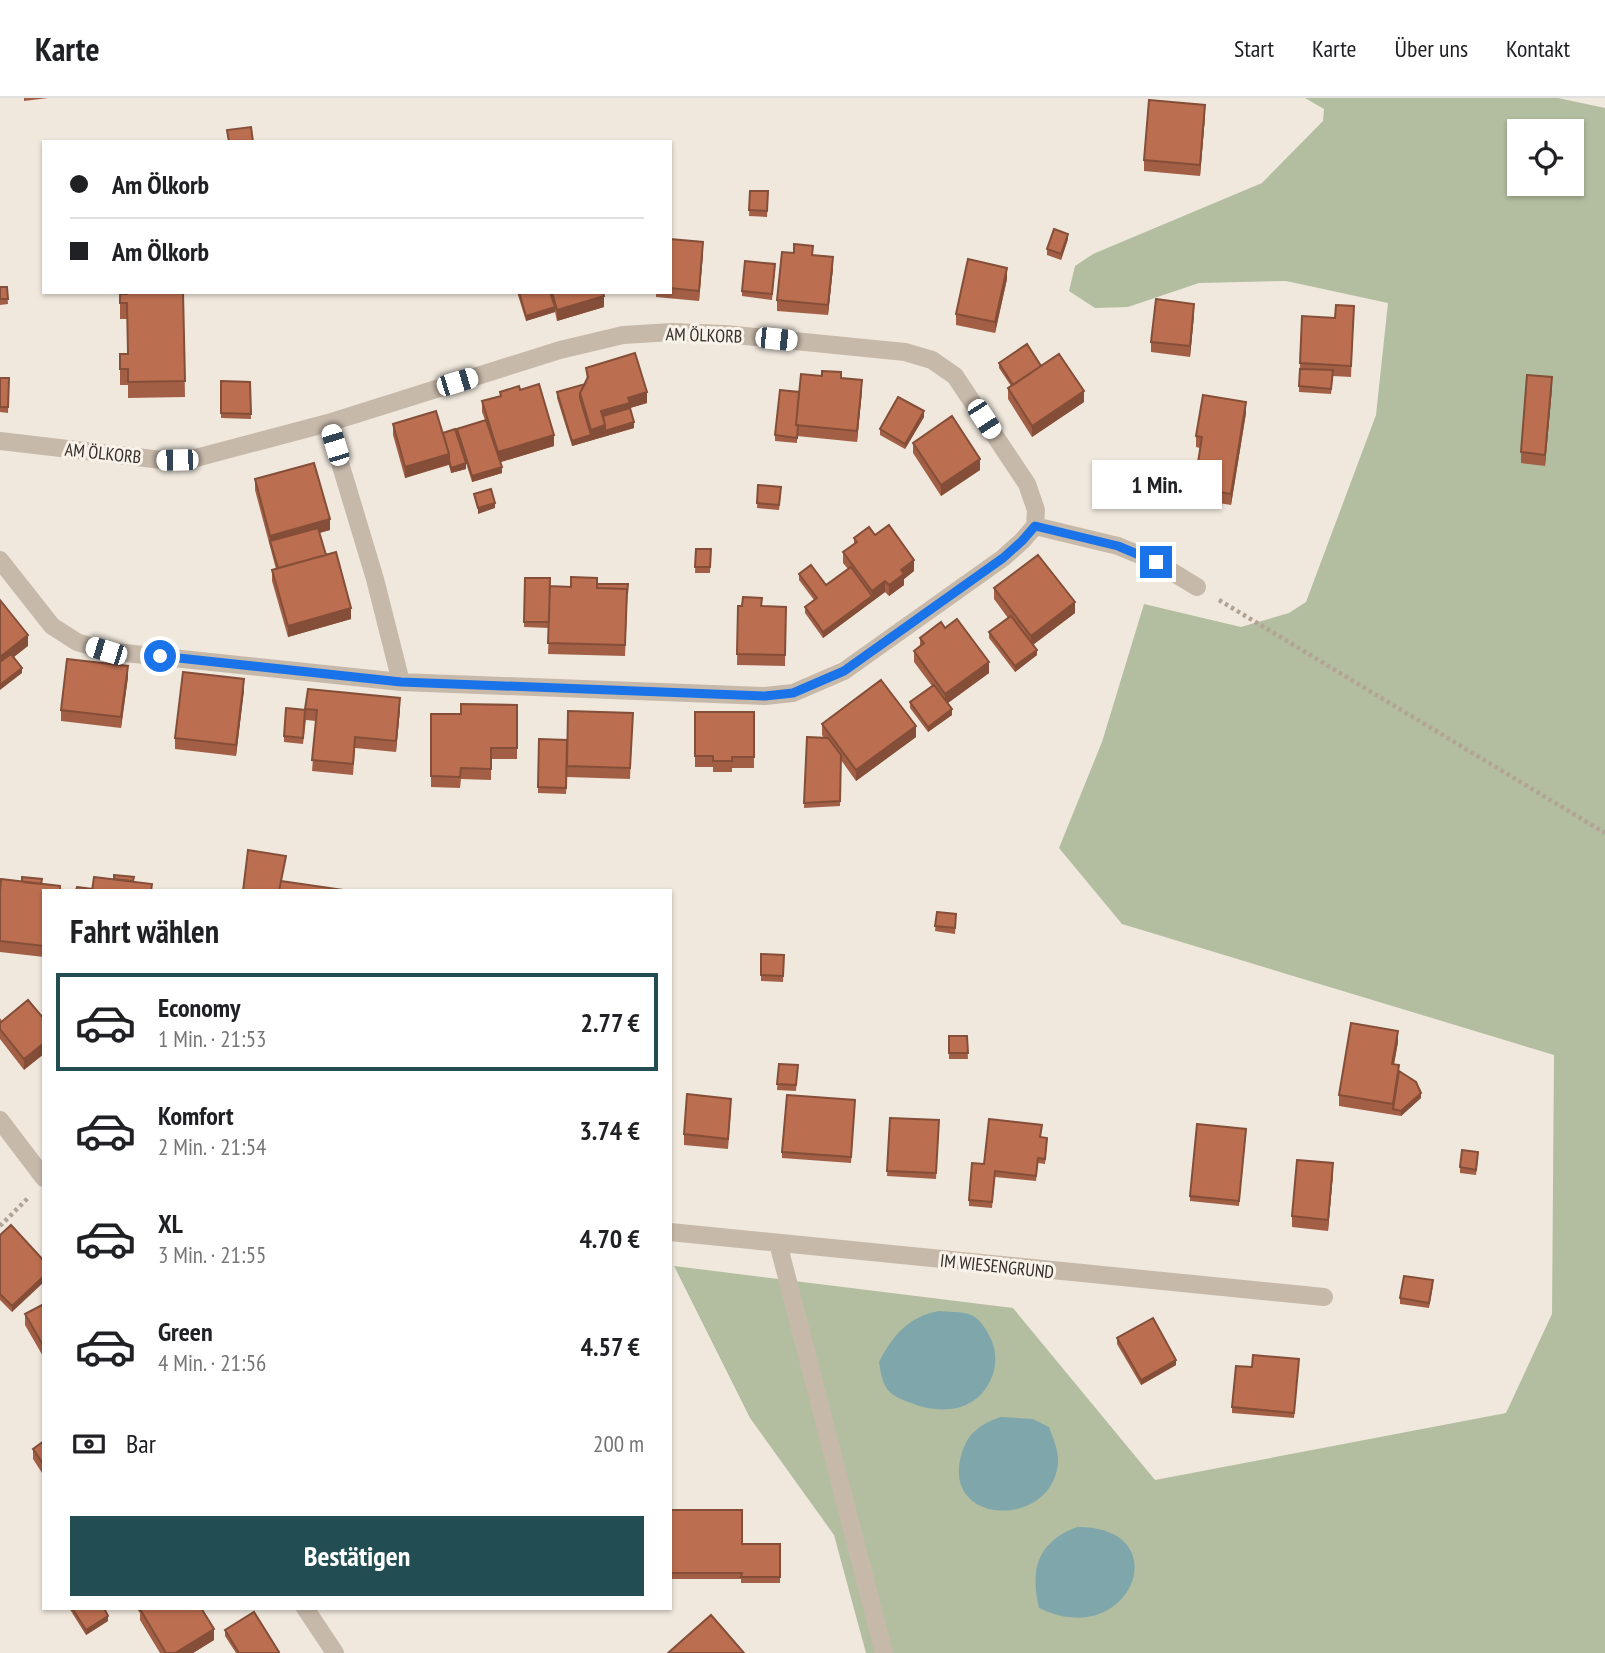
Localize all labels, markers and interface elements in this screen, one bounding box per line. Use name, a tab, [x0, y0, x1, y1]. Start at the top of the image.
text: Karte	[35, 27, 100, 70]
text: Start	[1234, 33, 1274, 64]
text: Karte	[1312, 33, 1357, 64]
text: Über uns	[1395, 33, 1468, 64]
text: Kontakt	[1506, 33, 1570, 64]
map controls	[1507, 119, 1584, 196]
button: locate	[1507, 119, 1584, 196]
text: Am Ölkorb	[112, 168, 209, 201]
text: Am Ölkorb	[112, 235, 209, 268]
street label: AM ÖLKORB	[665, 322, 743, 348]
car	[755, 326, 798, 352]
car	[434, 366, 481, 398]
car	[964, 396, 1005, 442]
car	[319, 422, 352, 468]
street label: AM ÖLKORB	[64, 438, 142, 468]
car	[156, 449, 199, 471]
callout: 1 Min.	[1091, 461, 1221, 510]
text: 1 Min.	[1131, 470, 1183, 499]
route end	[1140, 546, 1172, 578]
car	[83, 635, 130, 667]
route start	[144, 640, 176, 672]
text: Fahrt wählen	[70, 910, 219, 952]
icon: car	[74, 991, 137, 1054]
text: Economy	[158, 991, 240, 1024]
text: 2.77 €	[581, 1006, 640, 1039]
text: 1 Min. · 21:53	[158, 1024, 266, 1053]
icon: car	[74, 1099, 137, 1162]
text: Komfort	[158, 1099, 234, 1132]
text: 3.74 €	[579, 1114, 640, 1147]
text: 2 Min. · 21:54	[158, 1132, 266, 1161]
icon: car	[74, 1207, 137, 1270]
text: XL	[158, 1207, 183, 1240]
text: 4.70 €	[579, 1222, 640, 1255]
text: 3 Min. · 21:55	[158, 1240, 266, 1269]
street label: IM WIESENGRUND	[939, 1249, 1055, 1283]
icon: car	[74, 1315, 137, 1378]
text: Green	[158, 1315, 213, 1348]
text: 4.57 €	[581, 1330, 640, 1363]
text: 4 Min. · 21:56	[158, 1348, 266, 1377]
icon: cash	[70, 1425, 108, 1463]
text: Bar	[126, 1427, 156, 1460]
text: 200 m	[593, 1429, 644, 1458]
button: Bestätigen	[70, 1516, 644, 1596]

